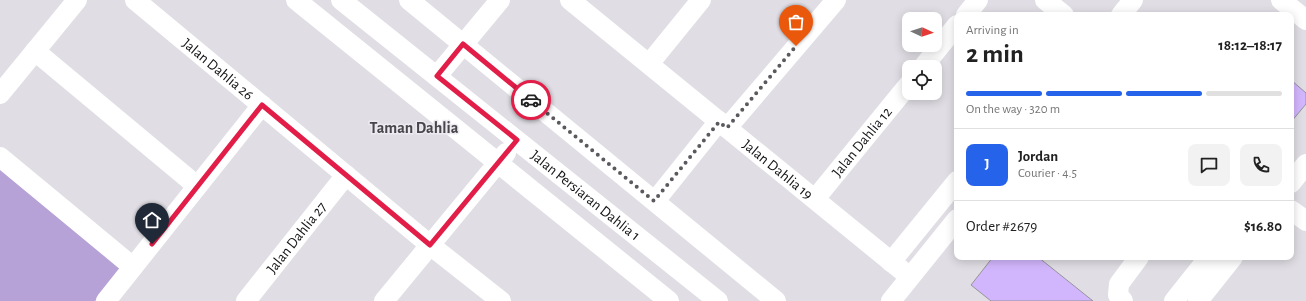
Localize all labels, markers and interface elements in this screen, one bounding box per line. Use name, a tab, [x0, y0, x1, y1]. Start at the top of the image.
pin	[779, 5, 813, 46]
icon: bag	[785, 11, 807, 33]
north arrow	[902, 12, 942, 52]
map controls	[902, 12, 942, 100]
text: Arriving in	[966, 24, 1019, 37]
street label: Jalan Dahlia 26	[180, 35, 256, 103]
text: 18:12–18:17	[1218, 38, 1282, 53]
text: 2 min	[966, 41, 1024, 67]
button: locate	[902, 60, 942, 100]
courier	[511, 80, 551, 120]
icon: car	[520, 89, 542, 111]
text: On the way · 320 m	[966, 103, 1060, 116]
street label: Jalan Dahlia 12	[829, 104, 895, 179]
district label: Taman Dahlia	[370, 120, 459, 136]
street label: Jalan Dahlia 19	[740, 136, 816, 202]
button: chat	[1188, 144, 1230, 186]
button: phone	[1240, 144, 1282, 186]
street label: Jalan Persiaran Dahlia 1	[528, 147, 643, 243]
text: Jordan	[1018, 149, 1058, 164]
text: J	[984, 157, 990, 172]
text: Courier · 4.5	[1018, 167, 1077, 180]
street label: Jalan Dahlia 27	[264, 199, 329, 276]
pin	[135, 203, 169, 244]
icon: home	[141, 209, 163, 231]
text: Order #2679	[966, 219, 1037, 234]
text: $16.80	[1244, 219, 1282, 234]

